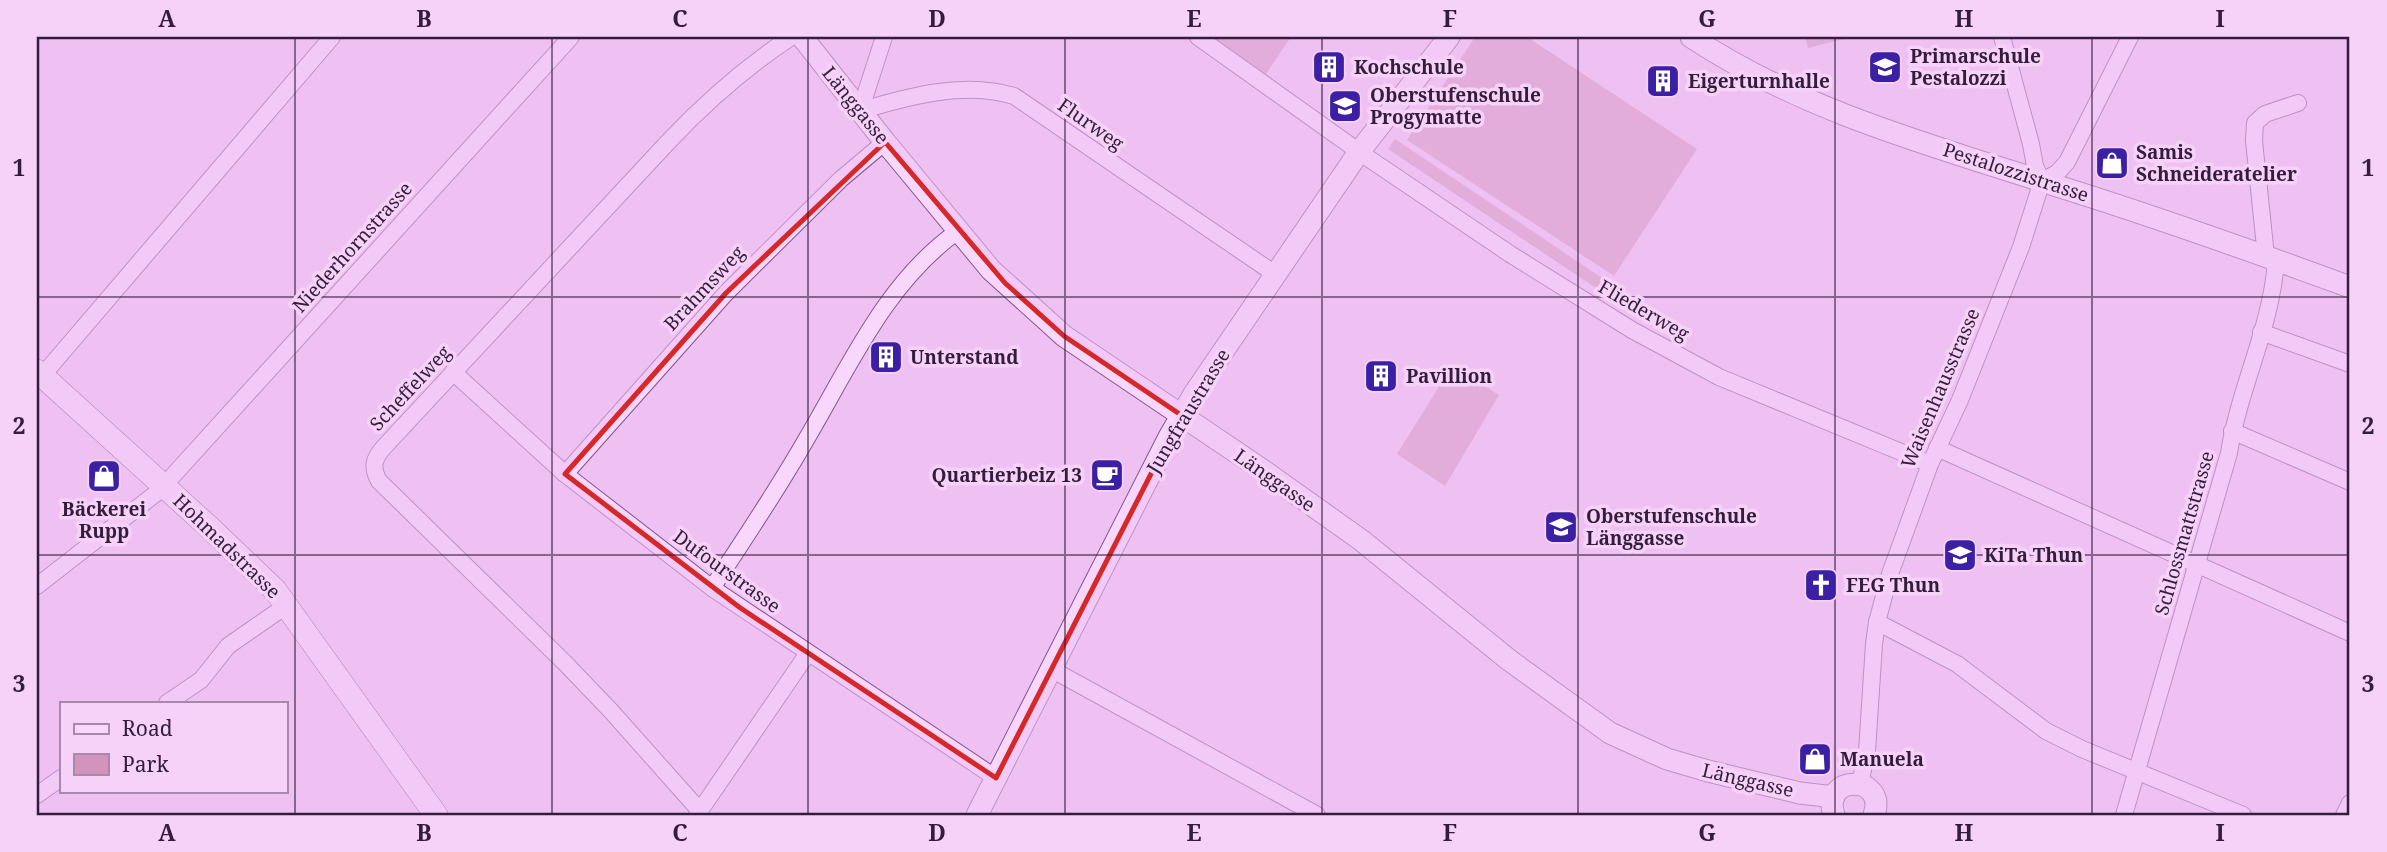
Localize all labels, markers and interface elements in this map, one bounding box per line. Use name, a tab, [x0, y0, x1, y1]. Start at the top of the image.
text: A	[158, 2, 176, 34]
text: B	[416, 2, 432, 34]
text: C	[672, 2, 688, 34]
text: D	[928, 2, 946, 34]
text: E	[1186, 2, 1202, 34]
text: F	[1443, 2, 1457, 34]
text: G	[1698, 2, 1716, 34]
text: H	[1955, 2, 1974, 34]
text: I	[2215, 2, 2225, 34]
place label: Primarschule Pestalozzi	[1910, 43, 2041, 91]
building icon: Kochschule	[1310, 48, 1348, 86]
school or university icon: Primarschule Pestalozzi	[1866, 48, 1904, 86]
place label: Kochschule	[1354, 54, 1464, 80]
street label: Länggasse	[817, 61, 895, 149]
building icon: Eigerturnhalle	[1644, 62, 1682, 100]
place label: Eigerturnhalle	[1688, 68, 1830, 94]
place label: Oberstufenschule Progymatte	[1370, 82, 1541, 130]
school or university icon: Oberstufenschule Progymatte	[1326, 87, 1364, 125]
street label: Flurweg	[1053, 92, 1129, 156]
street label: Pestalozzistrasse	[1940, 136, 2092, 208]
place label: Samis Schneideratelier	[2136, 139, 2297, 187]
shop icon: Samis Schneideratelier	[2093, 144, 2131, 182]
text: 1	[13, 151, 26, 183]
text: 1	[2362, 151, 2375, 183]
street label: Niederhornstrasse	[286, 176, 418, 318]
street label: Brahmsweg	[658, 240, 750, 336]
street label: Fliederweg	[1594, 274, 1694, 346]
street label: Waisenhausstrasse	[1895, 304, 1985, 472]
building icon: Unterstand	[867, 338, 905, 376]
street label: Scheffelweg	[364, 340, 456, 436]
place label: Unterstand	[910, 344, 1019, 370]
street label: Jungfraustrasse	[1140, 344, 1236, 479]
building icon: Pavillion	[1362, 357, 1400, 395]
place label: Pavillion	[1406, 363, 1492, 389]
text: 2	[13, 409, 26, 441]
text: 2	[2362, 409, 2375, 441]
street label: Länggasse	[1229, 443, 1321, 517]
street label: Schlossmattstrasse	[2148, 448, 2220, 618]
cafe icon: Quartierbeiz 13	[1088, 456, 1126, 494]
shop icon: Bäckerei Rupp	[85, 457, 123, 495]
place label: Quartierbeiz 13	[932, 462, 1082, 488]
street label: Hohmadstrasse	[168, 488, 286, 604]
place label: Bäckerei Rupp	[62, 496, 146, 544]
place label: Oberstufenschule Länggasse	[1586, 503, 1757, 551]
school or university icon: Oberstufenschule Länggasse	[1542, 508, 1580, 546]
street label: Dufourstrasse	[668, 523, 786, 619]
school or university icon: KiTa Thun	[1941, 536, 1979, 574]
place label: KiTa Thun	[1984, 542, 2084, 568]
church icon: FEG Thun	[1802, 566, 1840, 604]
place label: FEG Thun	[1846, 572, 1941, 598]
text: 3	[13, 667, 26, 699]
text: 3	[2362, 667, 2375, 699]
legend	[60, 702, 287, 792]
text: Road	[122, 714, 173, 742]
shop icon: Manuela	[1796, 740, 1834, 778]
place label: Manuela	[1840, 746, 1924, 772]
text: Park	[122, 750, 169, 778]
street label: Länggasse	[1700, 757, 1796, 803]
text: A	[158, 816, 176, 848]
text: B	[416, 816, 432, 848]
text: C	[672, 816, 688, 848]
text: D	[928, 816, 946, 848]
text: E	[1186, 816, 1202, 848]
text: F	[1443, 816, 1457, 848]
text: G	[1698, 816, 1716, 848]
text: H	[1955, 816, 1974, 848]
text: I	[2215, 816, 2225, 848]

